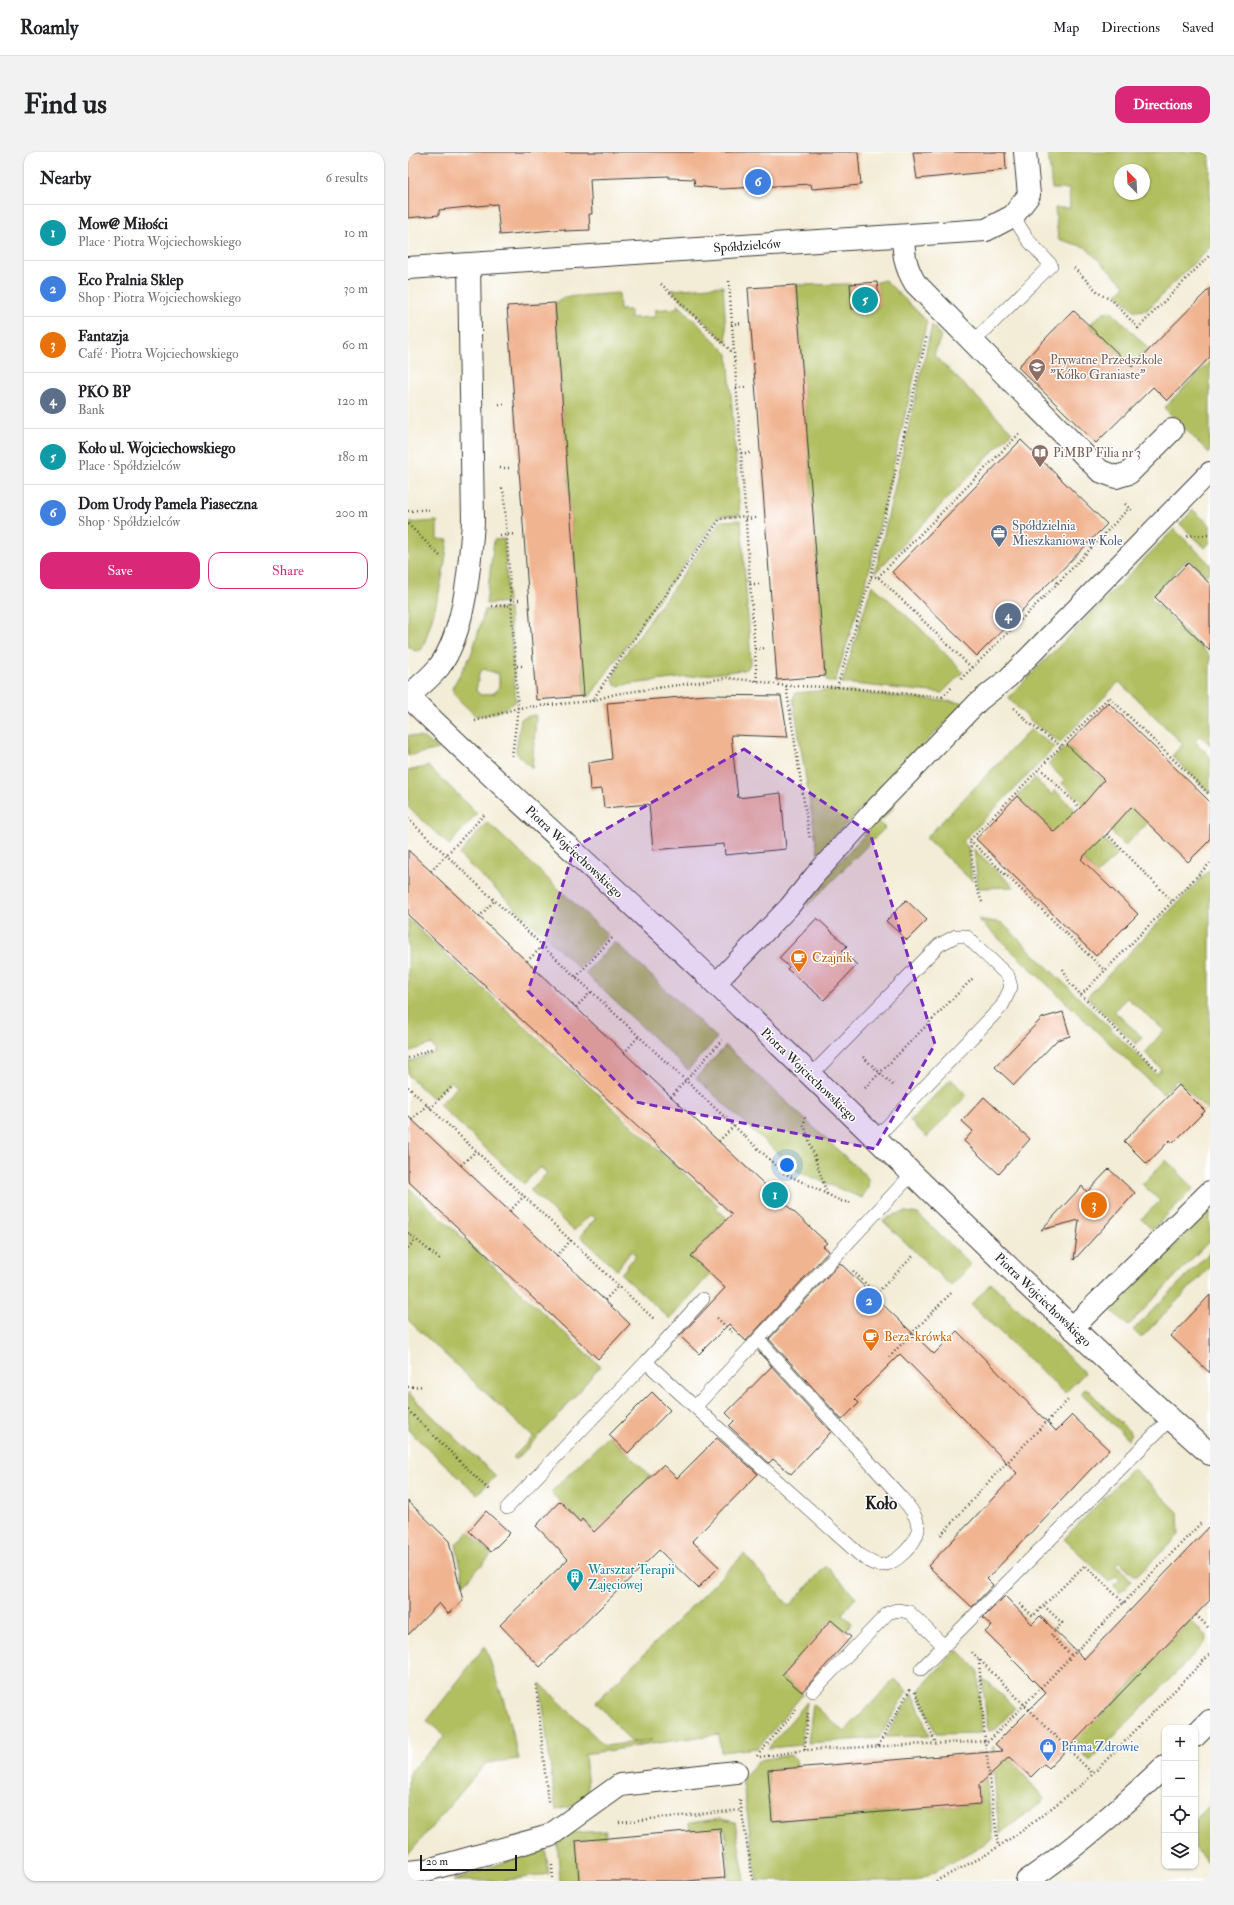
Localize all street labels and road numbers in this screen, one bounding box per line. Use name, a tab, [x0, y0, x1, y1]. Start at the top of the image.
street label: Spółdzielców	[713, 236, 782, 257]
street label: Piotra Wojciechowskiego	[522, 802, 626, 902]
street label: Piotra Wojciechowskiego	[757, 1025, 861, 1125]
street label: Piotra Wojciechowskiego	[991, 1250, 1095, 1350]

